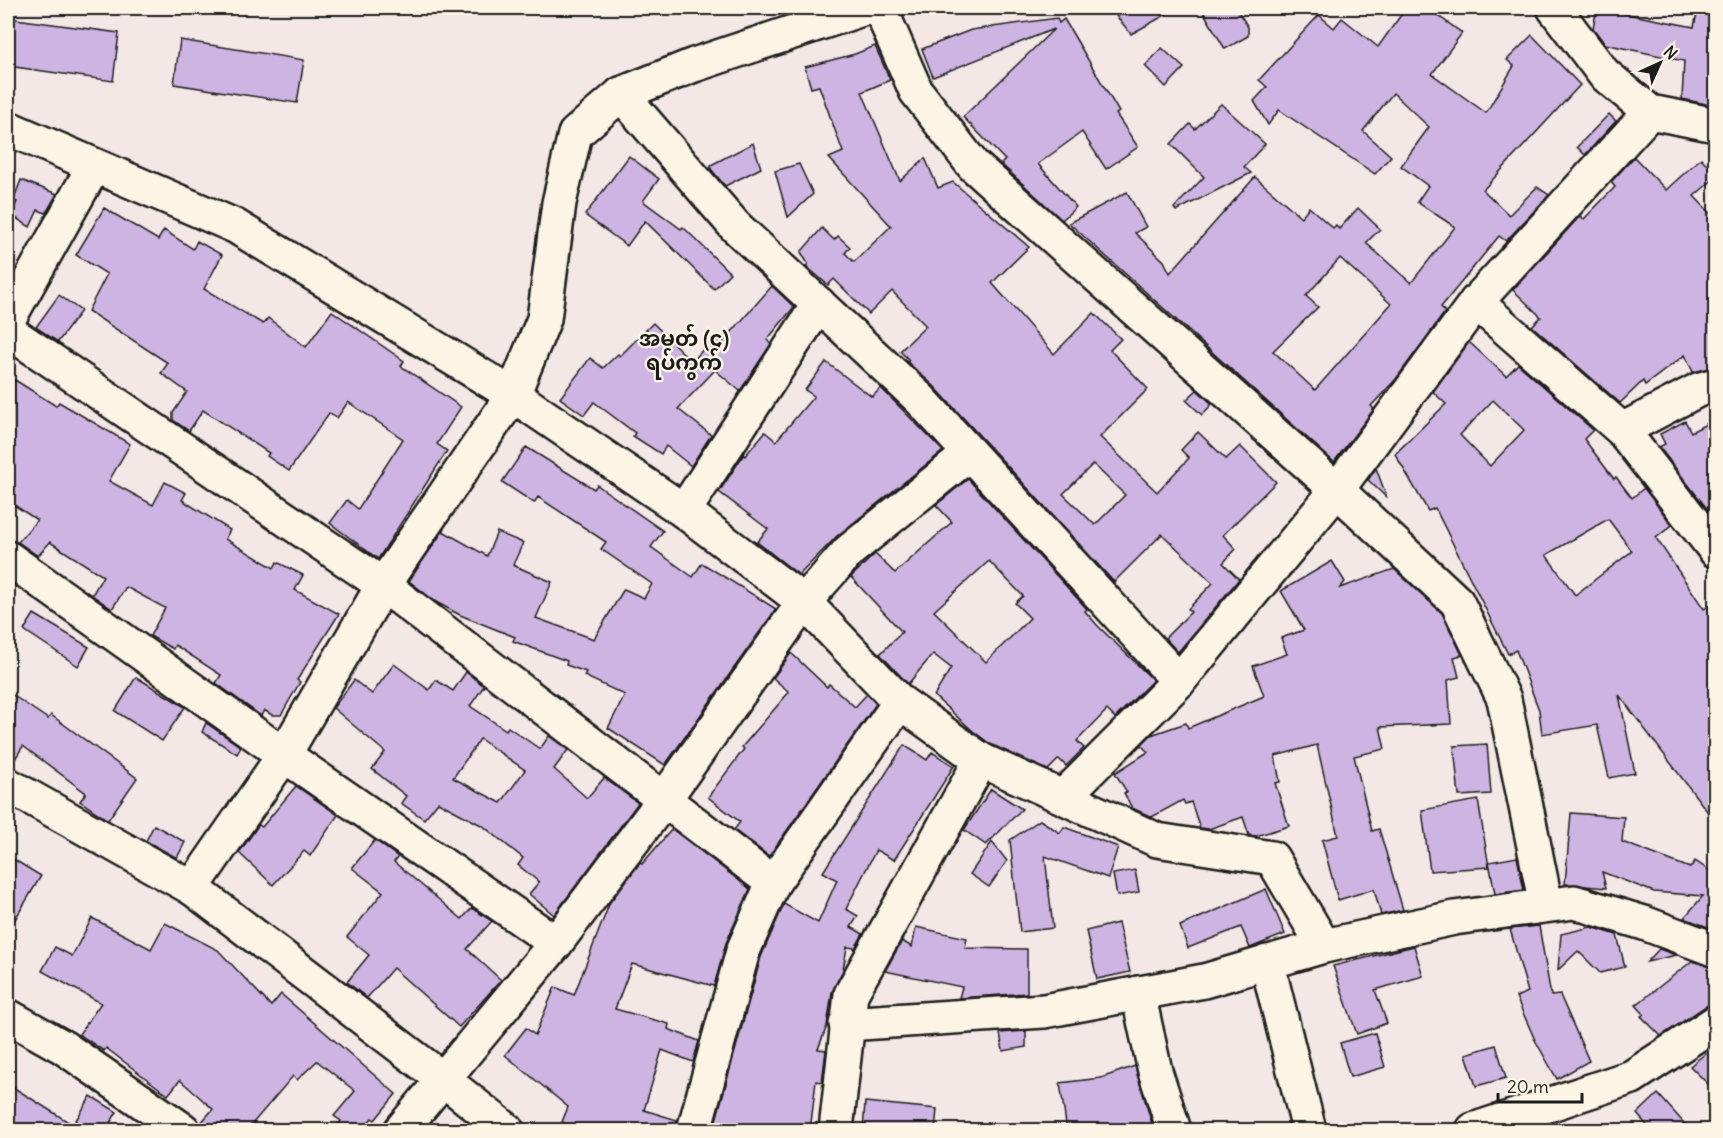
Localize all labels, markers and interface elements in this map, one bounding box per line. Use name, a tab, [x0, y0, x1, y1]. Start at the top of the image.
north arrow	[1630, 33, 1690, 93]
text: N	[1660, 41, 1682, 63]
district label: အမှတ် (၄) ရပ်ကွက်	[639, 323, 729, 380]
scale bar	[1498, 1066, 1582, 1104]
text: 20 m	[1507, 1075, 1549, 1098]

